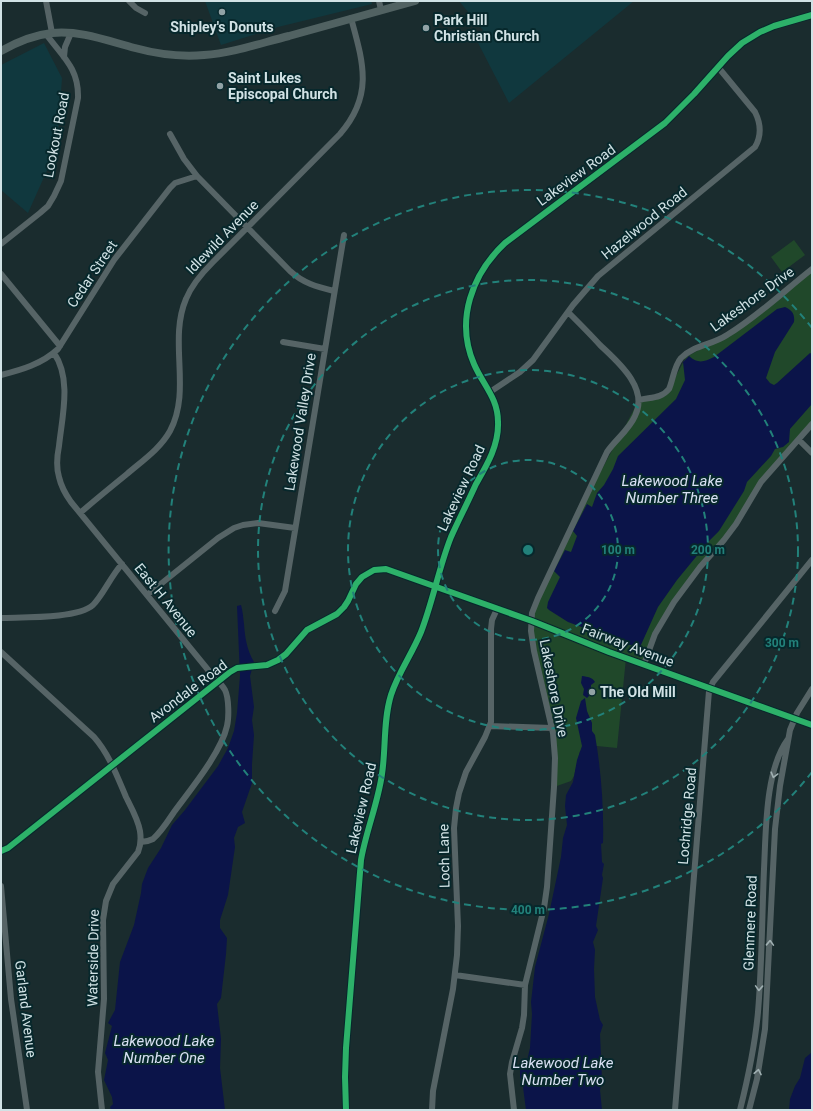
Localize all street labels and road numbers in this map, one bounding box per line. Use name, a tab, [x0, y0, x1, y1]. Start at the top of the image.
street label: Lookout Road	[40, 91, 72, 179]
street label: Lakeview Road	[534, 141, 618, 209]
street label: Hazelwood Road	[598, 184, 690, 262]
street label: Idlewild Avenue	[183, 197, 261, 277]
street label: Cedar Street	[64, 237, 120, 310]
street label: Lakeshore Drive	[707, 263, 797, 335]
street label: Lakewood Valley Drive	[281, 352, 319, 492]
street label: Lakeview Road	[434, 442, 488, 534]
street label: East H Avenue	[131, 560, 201, 640]
street label: Fairway Avenue	[580, 620, 676, 670]
street label: Lakeshore Drive	[537, 638, 571, 738]
street label: Avondale Road	[146, 657, 230, 725]
street label: Lakeview Road	[343, 761, 379, 855]
street label: Lochridge Road	[675, 767, 699, 865]
street label: Loch Lane	[435, 824, 453, 888]
street label: Glenmere Road	[740, 875, 760, 971]
street label: Waterside Drive	[84, 909, 102, 1007]
street label: Garland Avenue	[12, 959, 40, 1059]

